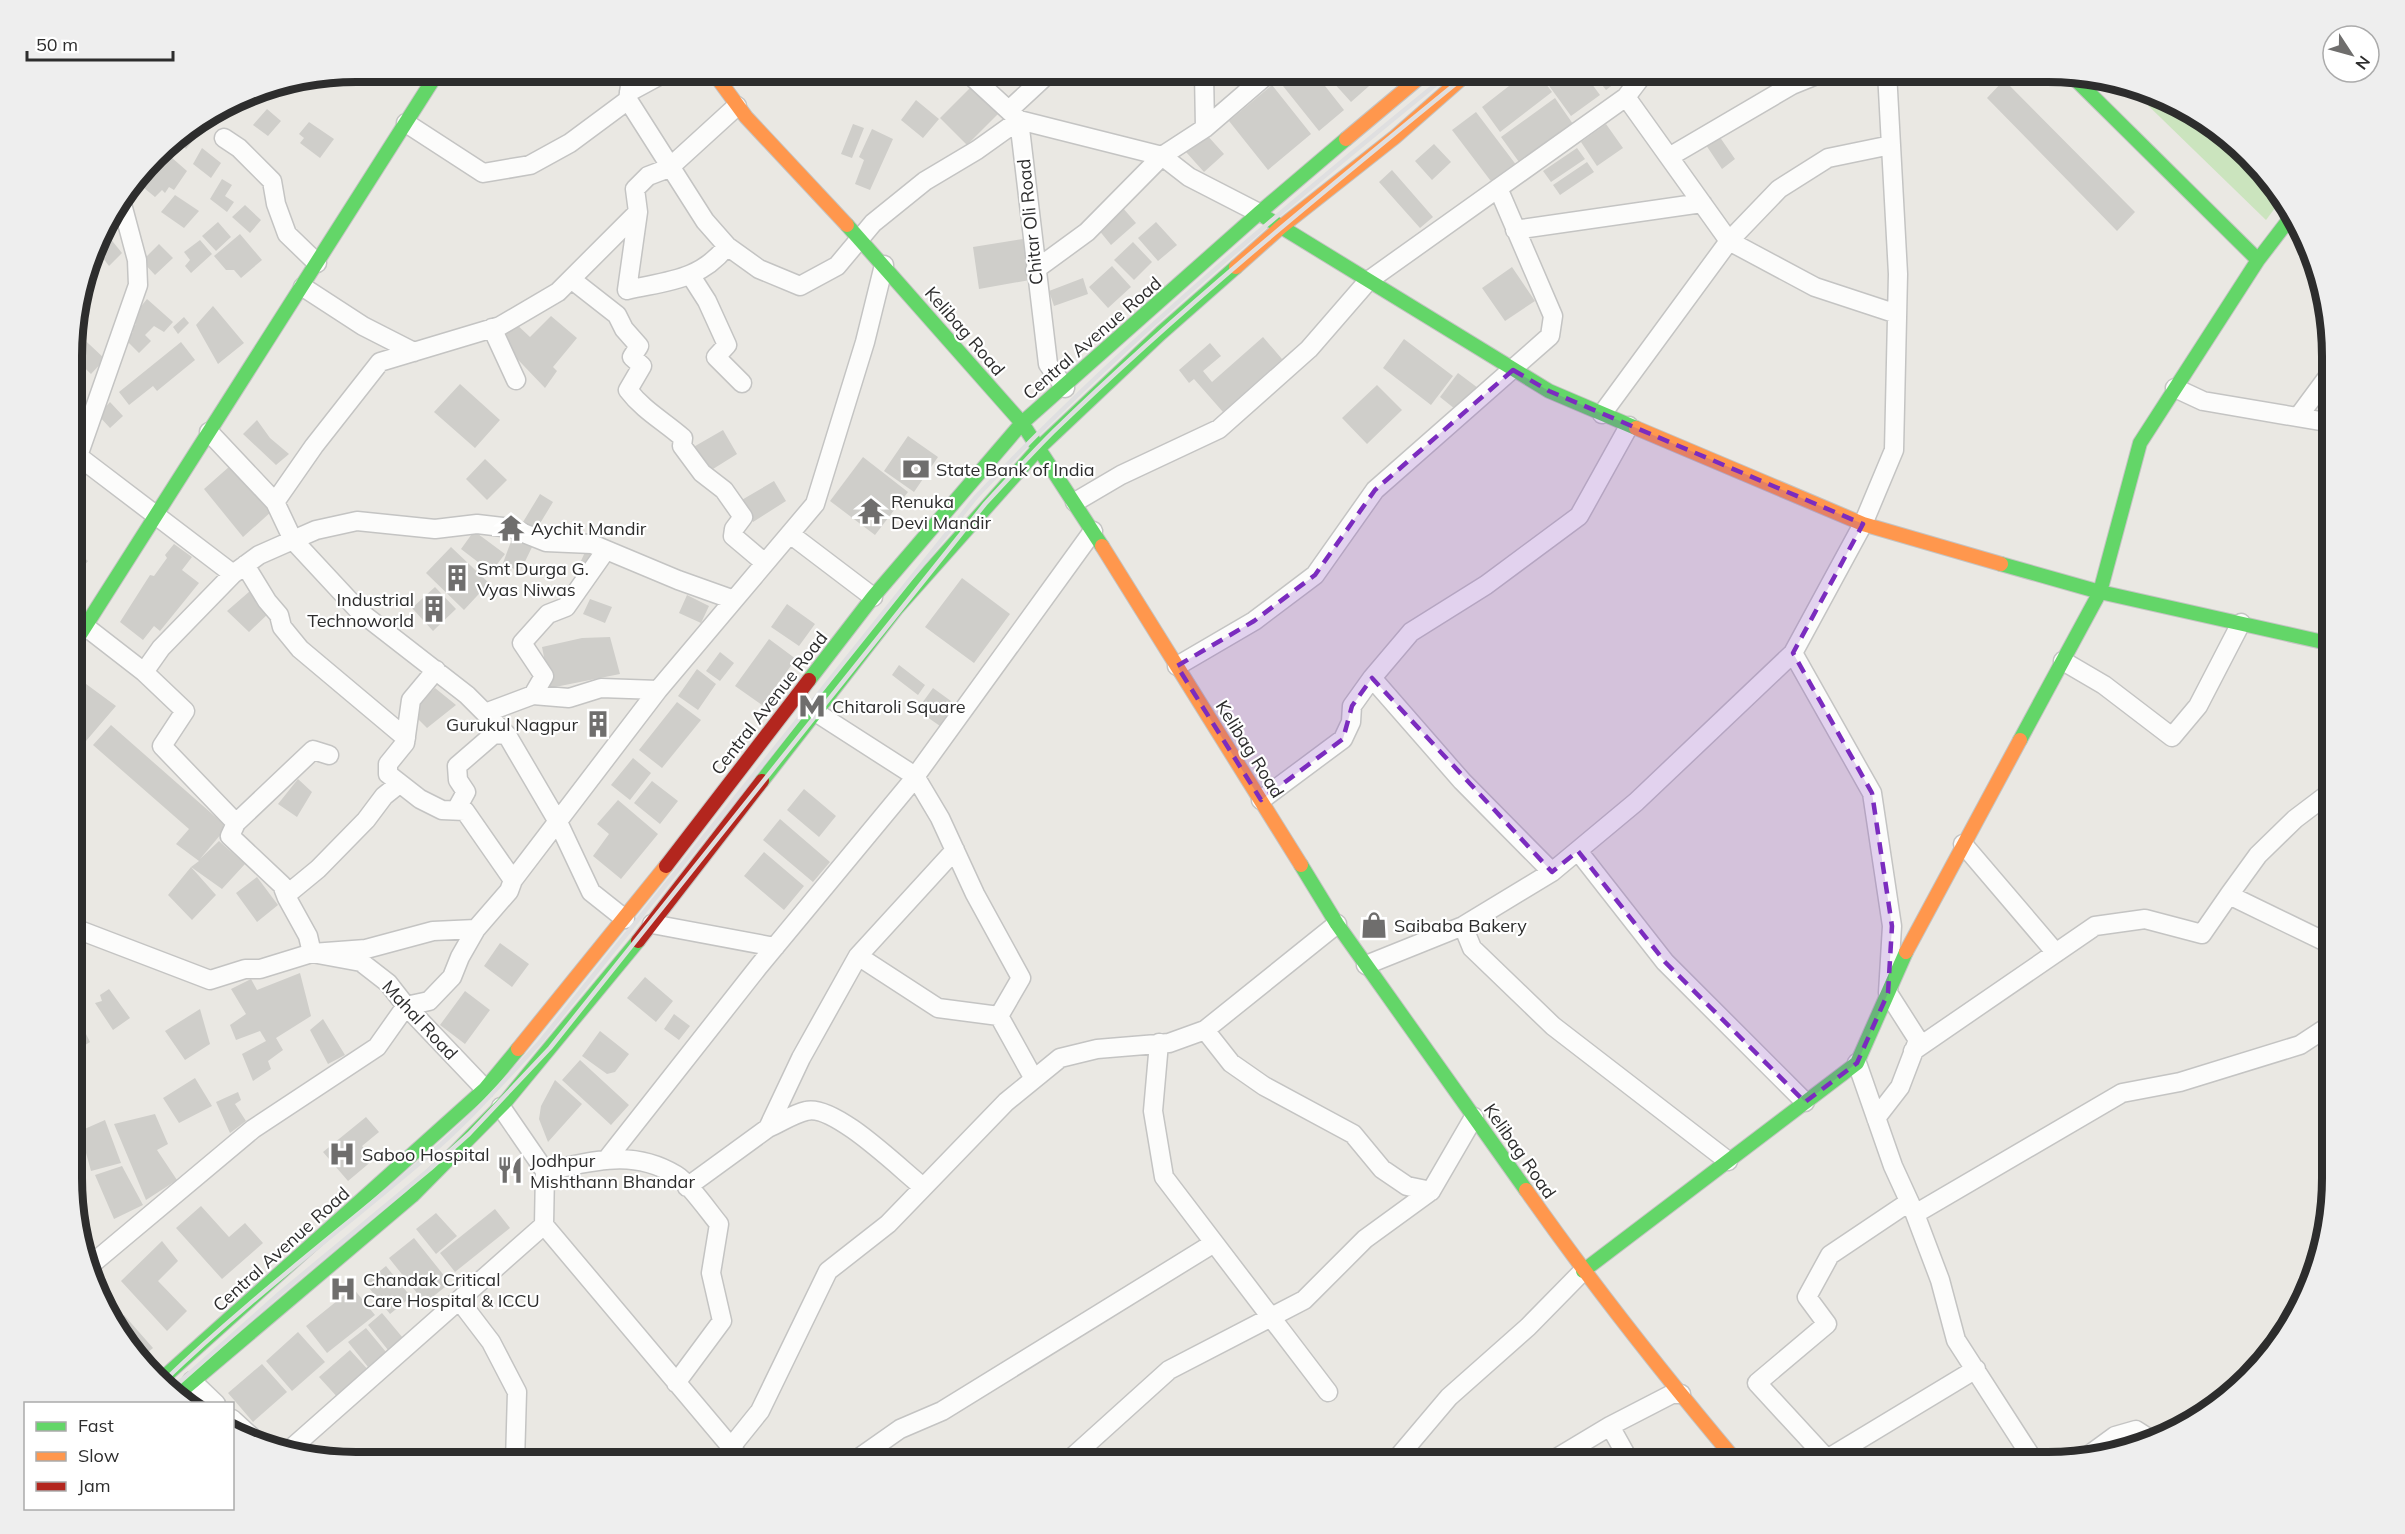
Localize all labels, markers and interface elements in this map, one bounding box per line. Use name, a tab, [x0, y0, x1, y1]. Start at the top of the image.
scale bar	[27, 24, 172, 62]
north arrow	[2321, 24, 2381, 84]
text: 50 m	[36, 33, 78, 56]
text: N	[2351, 52, 2375, 74]
street label: Chitar Oli Road	[1012, 158, 1048, 286]
street label: Central Avenue Road	[1018, 272, 1166, 404]
street label: Kelibag Road	[920, 282, 1010, 380]
bank icon: State Bank of India	[901, 454, 931, 484]
place label: State Bank of India	[936, 458, 1095, 481]
place label: Renuka Devi Mandir	[891, 490, 992, 534]
temple icon: Renuka Devi Mandir	[856, 496, 886, 526]
temple icon: Aychit Mandir	[496, 513, 526, 543]
place label: Aychit Mandir	[531, 517, 647, 540]
place label: Smt Durga G. Vyas Niwas	[477, 557, 589, 601]
building icon: Smt Durga G. Vyas Niwas	[442, 563, 472, 593]
place label: Industrial Technoworld	[307, 588, 414, 632]
building icon: Industrial Technoworld	[419, 594, 449, 624]
street label: Central Avenue Road	[706, 627, 832, 779]
metro station icon: Chitaroli Square	[797, 691, 827, 721]
place label: Chitaroli Square	[832, 695, 966, 718]
street label: Kelibag Road	[1211, 696, 1289, 802]
building icon: Gurukul Nagpur	[583, 709, 613, 739]
place label: Gurukul Nagpur	[446, 713, 578, 736]
shop icon: Saibaba Bakery	[1359, 910, 1389, 940]
place label: Saibaba Bakery	[1394, 914, 1527, 937]
street label: Mahal Road	[377, 975, 463, 1065]
street label: Kelibag Road	[1479, 1099, 1561, 1203]
hospital icon: Saboo Hospital	[327, 1139, 357, 1169]
place label: Saboo Hospital	[362, 1143, 490, 1166]
place label: Jodhpur Mishthann Bhandar	[530, 1149, 695, 1193]
restaurant icon: Jodhpur Mishthann Bhandar	[495, 1155, 525, 1185]
street label: Central Avenue Road	[208, 1182, 354, 1316]
place label: Chandak Critical Care Hospital & ICCU	[363, 1268, 540, 1312]
hospital icon: Chandak Critical Care Hospital & ICCU	[328, 1274, 358, 1304]
legend	[24, 1402, 234, 1510]
text: Fast	[78, 1414, 114, 1437]
text: Slow	[78, 1444, 120, 1467]
text: Jam	[78, 1474, 111, 1497]

